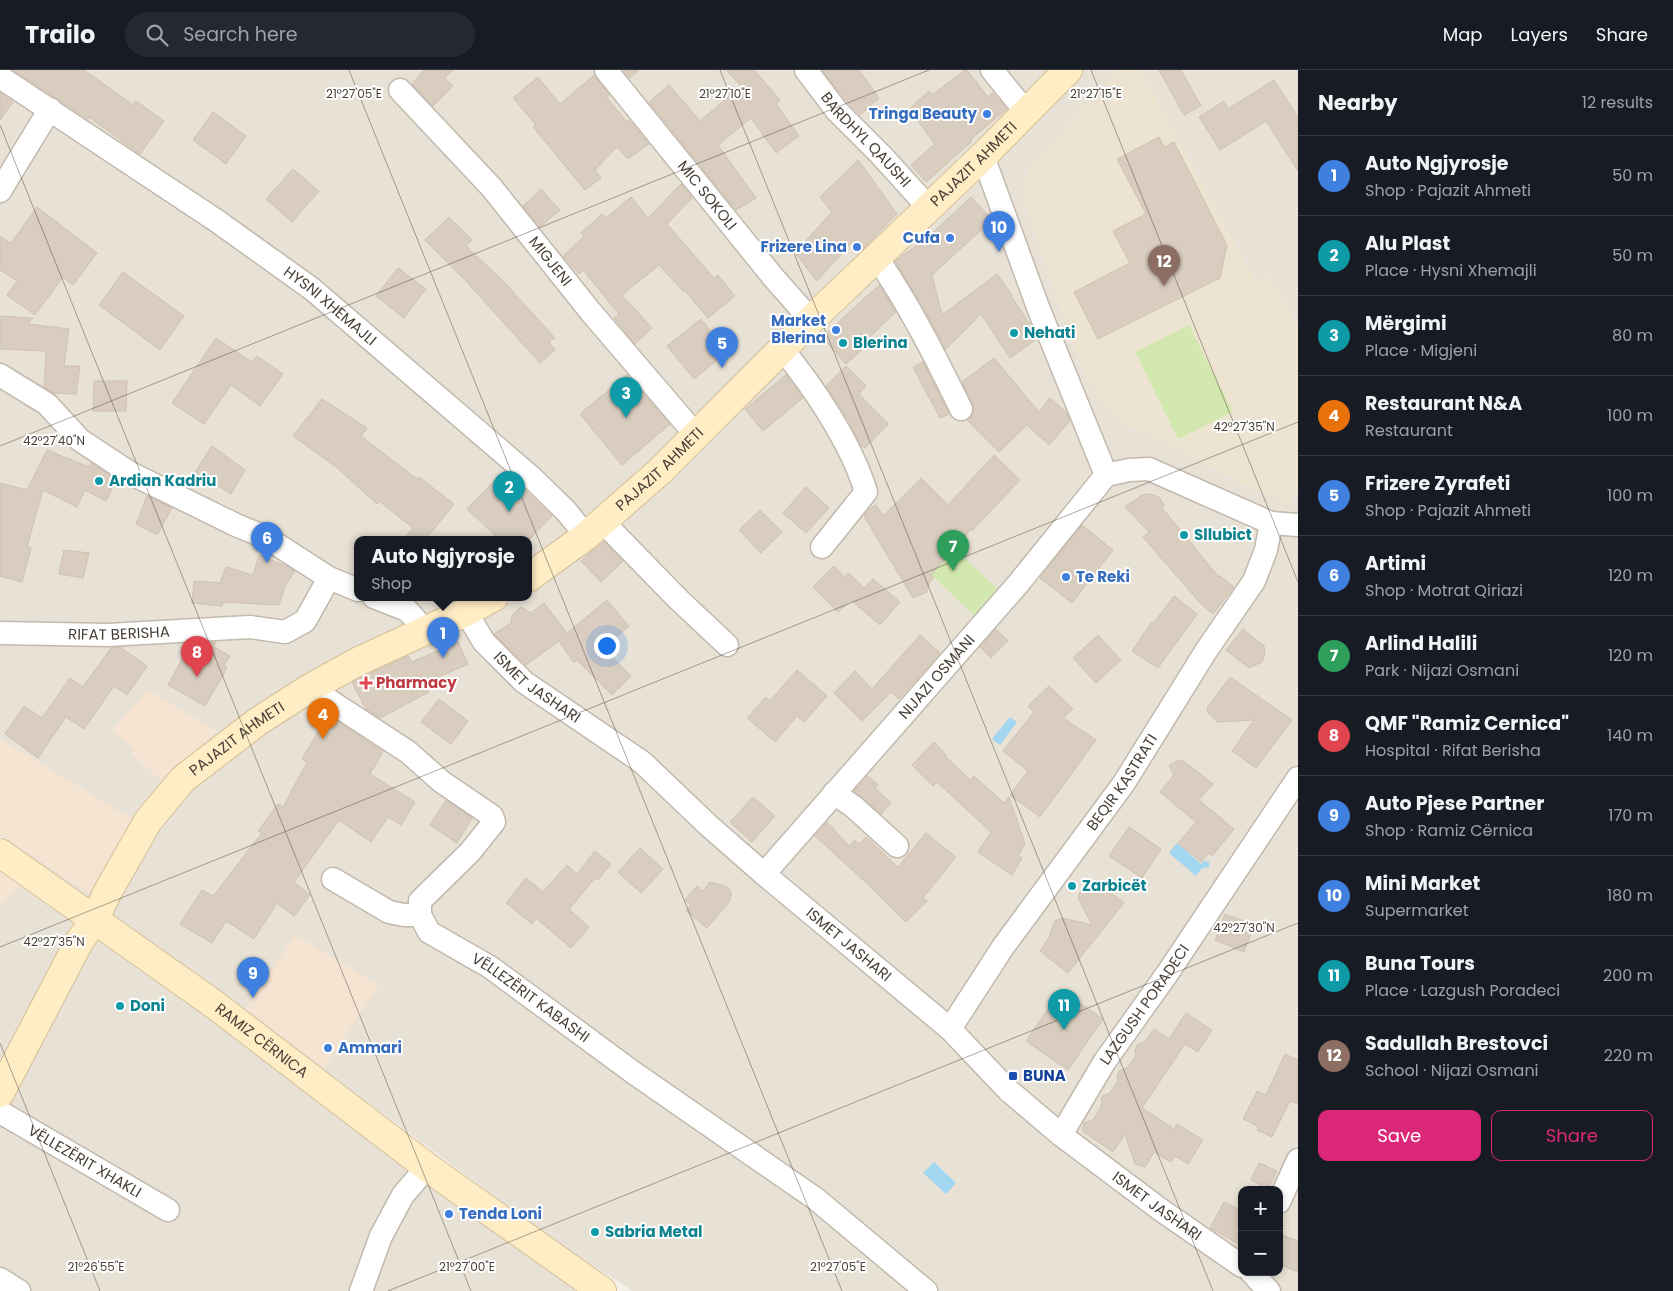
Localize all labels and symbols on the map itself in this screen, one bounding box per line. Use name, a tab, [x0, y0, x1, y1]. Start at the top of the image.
text: 21°27'05"E	[326, 85, 382, 102]
text: 21°27'10"E	[699, 85, 751, 102]
text: 21°27'15"E	[1070, 85, 1122, 102]
street label: BARDHYL QAUSHI	[816, 87, 916, 192]
place label: Tringa Beauty	[869, 103, 978, 124]
marker: Tringa Beauty	[981, 108, 993, 120]
street label: PAJAZIT AHMETI	[925, 117, 1021, 211]
street label: MIC SOKOLI	[673, 156, 742, 234]
pin: 10	[983, 211, 1015, 252]
place label: Cufa	[903, 227, 940, 248]
street label: MIGJENI	[524, 232, 577, 290]
marker: Cufa	[944, 232, 956, 244]
place label: Frizere Lina	[761, 236, 847, 257]
marker: Frizere Lina	[851, 241, 863, 253]
pin: 12	[1148, 245, 1180, 286]
street label: HYSNI XHEMAJLI	[280, 261, 382, 350]
place label: Market Blerina	[771, 310, 826, 348]
place label: Nehati	[1024, 322, 1075, 343]
marker: Market Blerina	[830, 324, 842, 336]
pin: 5	[706, 327, 738, 368]
marker: Nehati	[1008, 327, 1020, 339]
place label: Blerina	[853, 332, 908, 353]
marker: Blerina	[837, 337, 849, 349]
pin: 3	[610, 377, 642, 418]
text: 42°27'35"N	[1213, 418, 1275, 435]
street label: PAJAZIT AHMETI	[611, 422, 708, 516]
text: 42°27'40"N	[23, 432, 85, 449]
place label: Ardian Kadriu	[109, 470, 216, 491]
pin: 2	[493, 471, 525, 512]
marker: Ardian Kadriu	[93, 475, 105, 487]
pin: 6	[251, 522, 283, 563]
place label: Sllubict	[1194, 524, 1252, 545]
marker: Sllubict	[1178, 529, 1190, 541]
pin: 7	[937, 530, 969, 571]
place label: Te Reki	[1076, 566, 1130, 587]
marker: Te Reki	[1060, 571, 1072, 583]
pin: 1	[427, 617, 459, 658]
street label: RIFAT BERISHA	[68, 621, 170, 645]
street label: NIJAZI OSMANI	[893, 630, 979, 723]
your location	[594, 633, 620, 659]
pin: 8	[181, 636, 213, 677]
street label: ISMET JASHARI	[489, 646, 585, 727]
place label: Pharmacy	[376, 672, 457, 693]
marker: Pharmacy	[360, 677, 372, 689]
street label: PAJAZIT AHMETI	[185, 696, 288, 781]
pin: 4	[307, 698, 339, 739]
street label: BEQIR KASTRATI	[1081, 730, 1162, 835]
place label: Zarbicët	[1082, 875, 1147, 896]
marker: Zarbicët	[1066, 880, 1078, 892]
street label: ISMET JASHARI	[802, 902, 896, 986]
text: 42°27'30"N	[1213, 919, 1275, 936]
text: 42°27'35"N	[23, 933, 85, 950]
street label: LAZGUSH PORADECI	[1095, 940, 1194, 1069]
street label: VËLLEZËRIT KABASHI	[468, 948, 594, 1047]
pin: 9	[237, 957, 269, 998]
pin: 11	[1048, 989, 1080, 1030]
place label: Doni	[130, 995, 165, 1016]
street label: RAMIZ CËRNICA	[211, 998, 313, 1083]
marker: Doni	[114, 1000, 126, 1012]
place label: Ammari	[338, 1037, 402, 1058]
marker: Ammari	[322, 1042, 334, 1054]
place label: BUNA	[1023, 1065, 1066, 1086]
marker: BUNA	[1007, 1070, 1019, 1082]
street label: VËLLEZËRIT XHAKLI	[24, 1120, 146, 1202]
street label: ISMET JASHARI	[1108, 1166, 1206, 1245]
place label: Tenda Loni	[459, 1203, 542, 1224]
marker: Tenda Loni	[443, 1208, 455, 1220]
place label: Sabria Metal	[605, 1221, 703, 1242]
marker: Sabria Metal	[589, 1226, 601, 1238]
text: 21°26'55"E	[68, 1258, 124, 1275]
text: 21°27'00"E	[439, 1258, 495, 1275]
text: 21°27'05"E	[810, 1258, 866, 1275]

